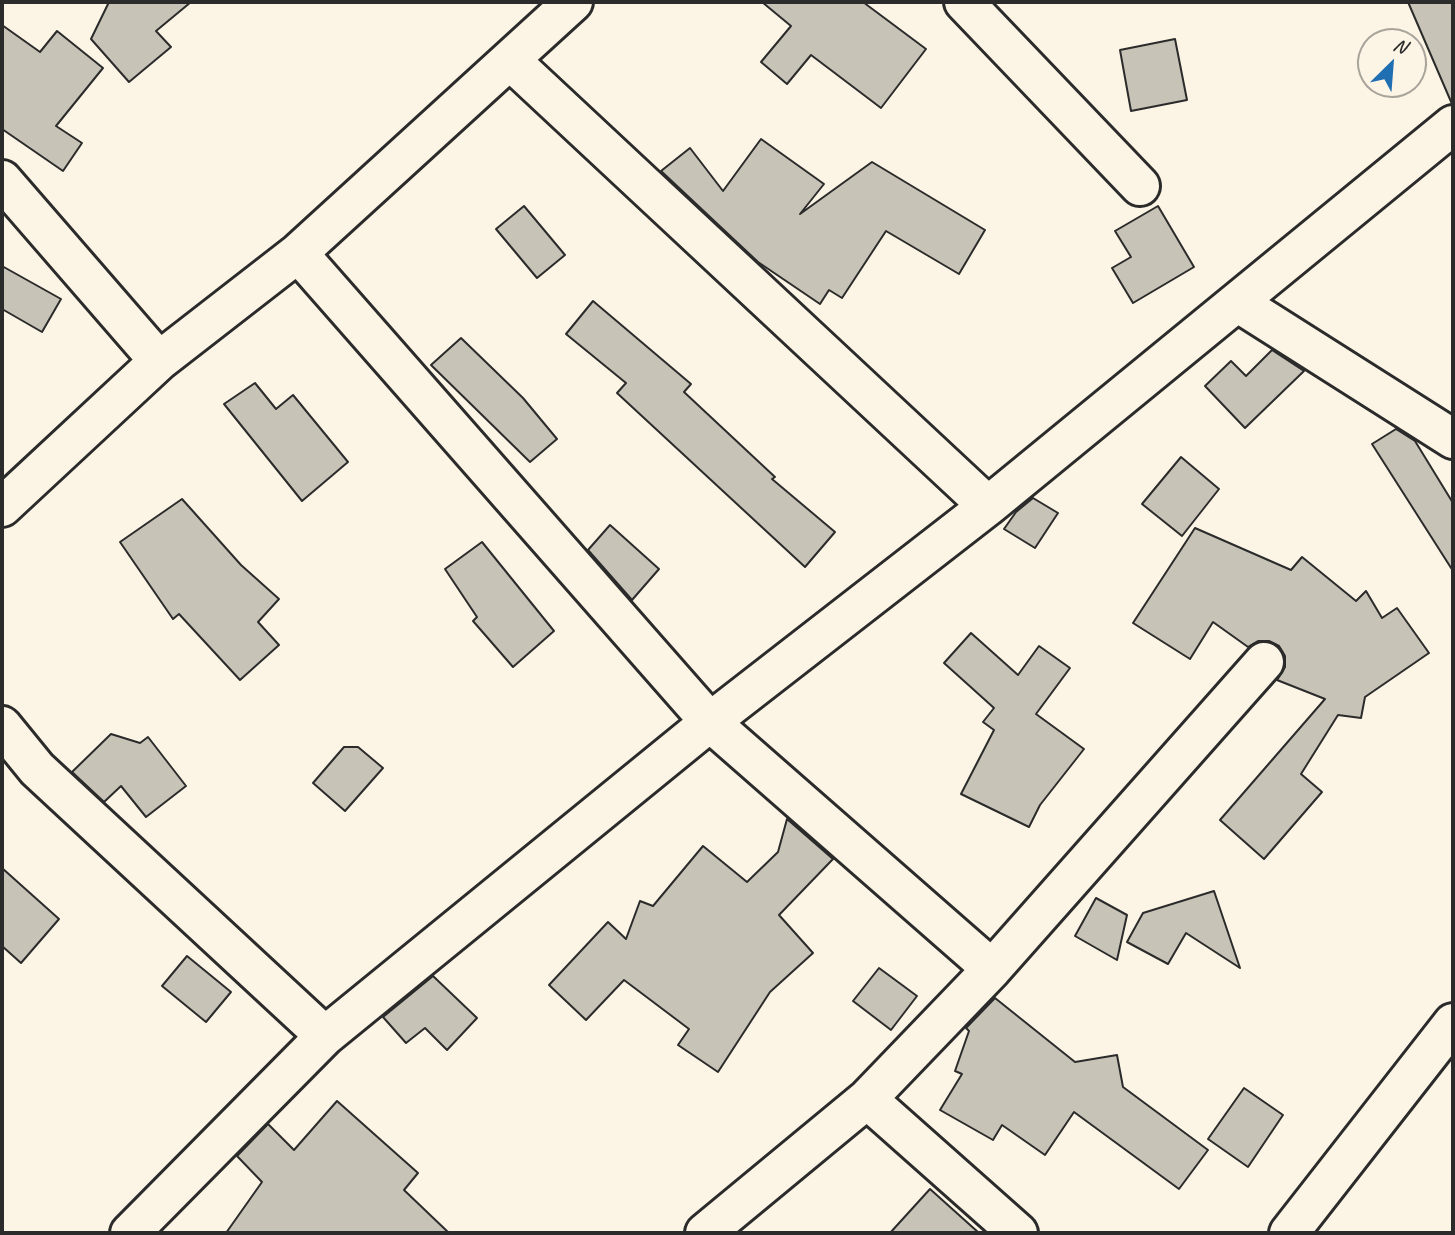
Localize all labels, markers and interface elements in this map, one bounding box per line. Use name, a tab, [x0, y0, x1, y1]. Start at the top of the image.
north arrow	[1357, 28, 1427, 98]
text: N	[1390, 32, 1410, 59]

